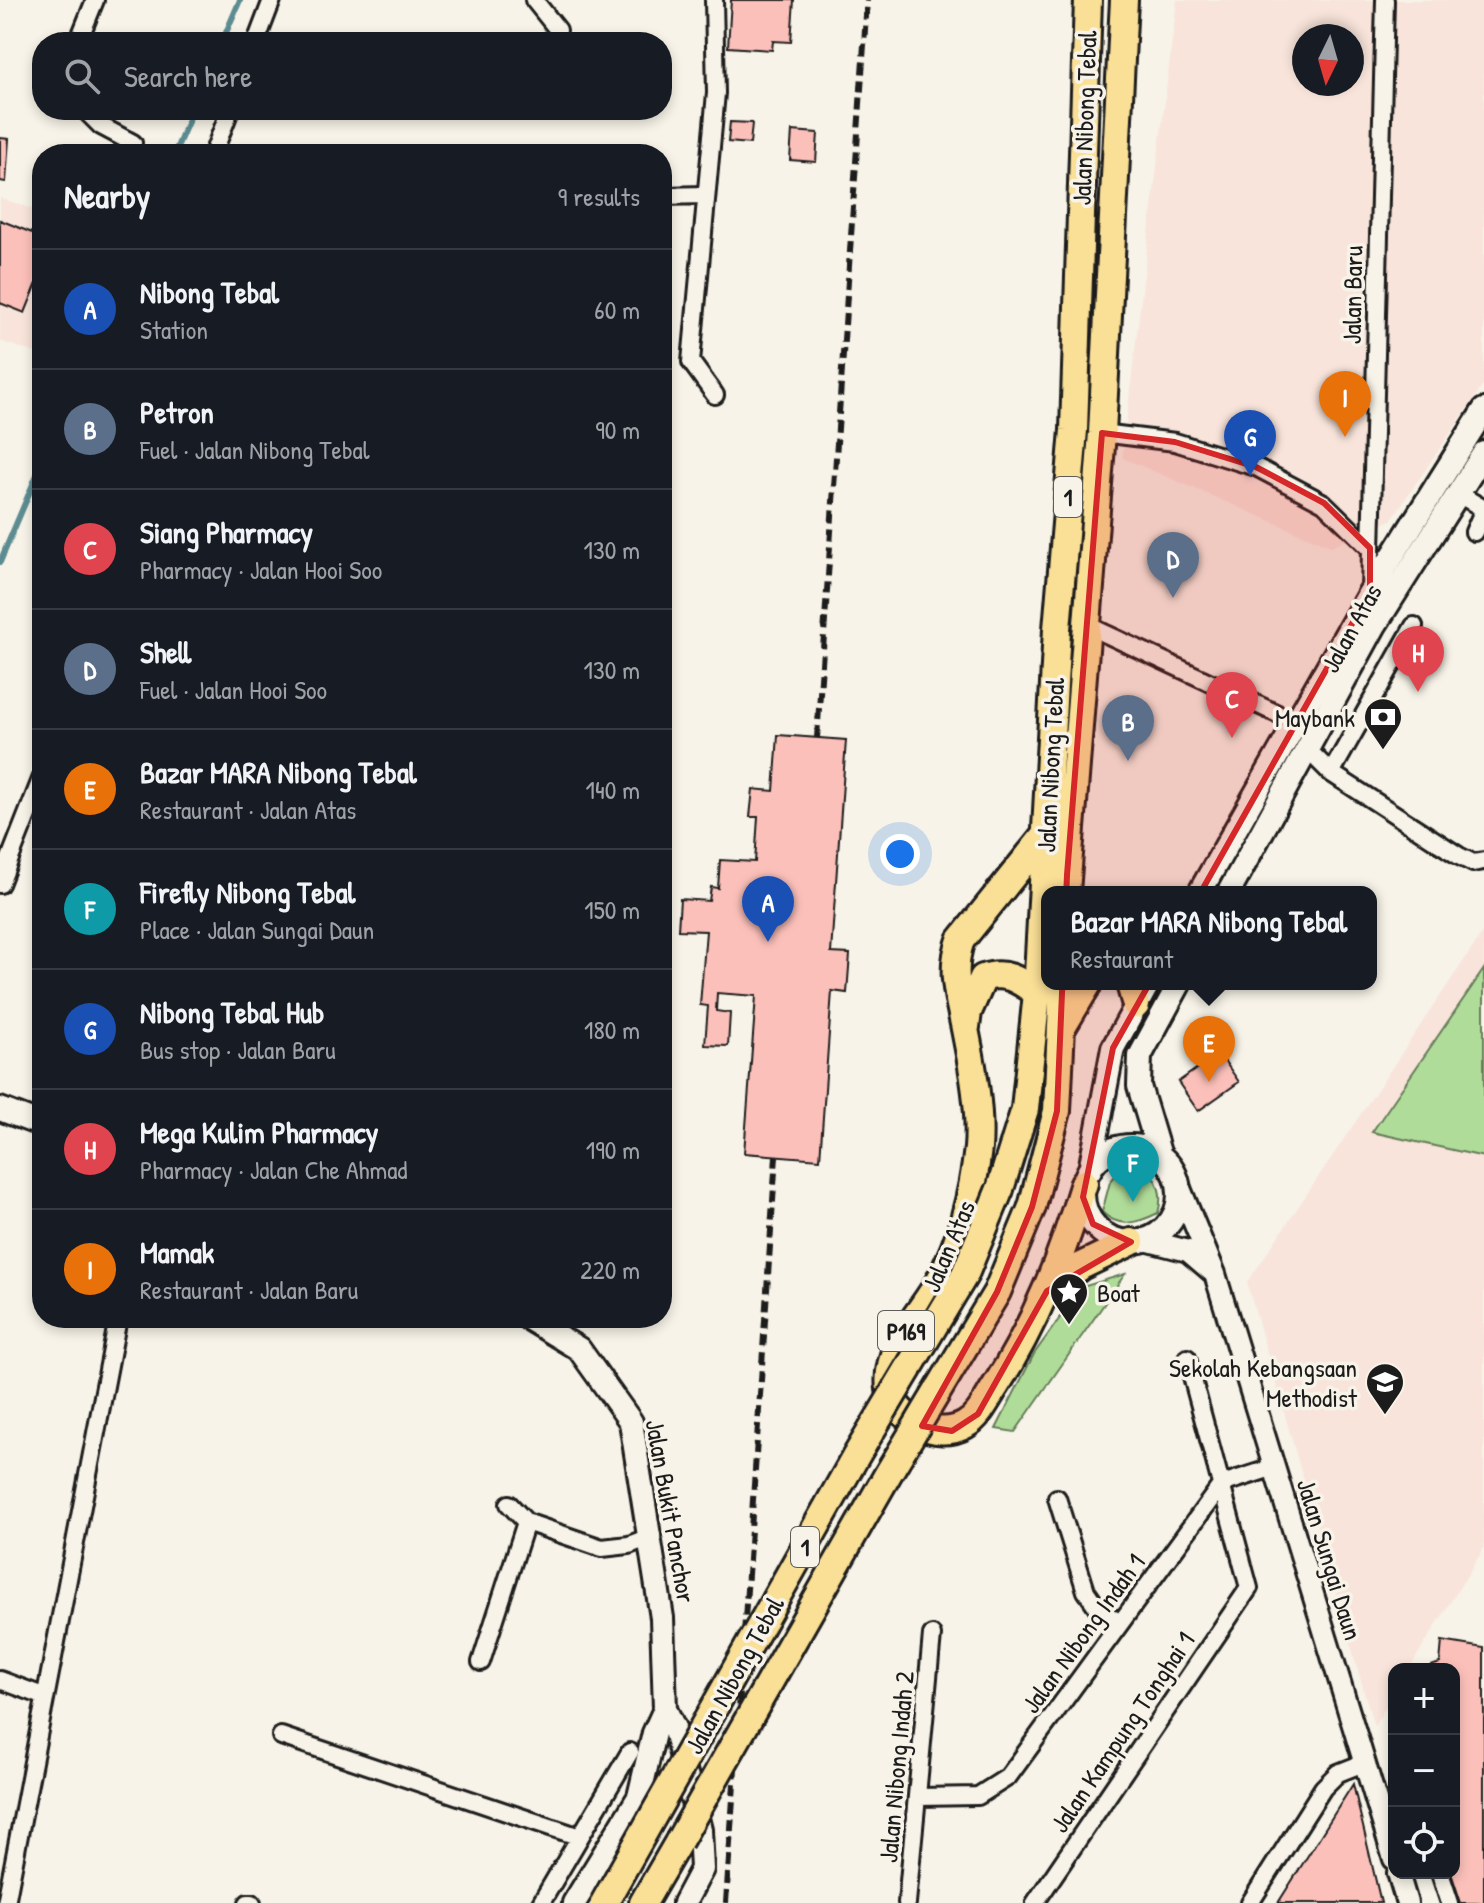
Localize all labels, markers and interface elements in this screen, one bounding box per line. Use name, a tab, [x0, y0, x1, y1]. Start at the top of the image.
north arrow	[1292, 24, 1364, 96]
street label: Jalan Nibong Tebal	[1063, 30, 1105, 206]
search box	[32, 32, 672, 120]
icon: search	[60, 54, 104, 98]
text: Search here	[124, 56, 252, 96]
text: Nearby	[64, 173, 150, 219]
text: 9 results	[558, 179, 640, 214]
street label: Jalan Baru	[1334, 245, 1370, 345]
text: Nibong Tebal	[140, 272, 279, 312]
text: A	[84, 292, 96, 327]
text: 60 m	[594, 292, 640, 327]
text: Station	[140, 312, 208, 347]
pin: I	[1319, 371, 1371, 437]
text: Petron	[140, 392, 214, 432]
pin: G	[1224, 410, 1276, 476]
text: B	[83, 412, 97, 447]
text: 90 m	[595, 412, 640, 447]
text: Fuel · Jalan Nibong Tebal	[140, 432, 370, 467]
road number: 1	[1054, 477, 1082, 517]
text: Siang Pharmacy	[140, 512, 313, 552]
text: C	[83, 532, 97, 567]
text: 130 m	[584, 532, 640, 567]
pin: D	[1147, 532, 1199, 598]
text: Pharmacy · Jalan Hooi Soo	[140, 552, 382, 587]
street label: Jalan Atas	[1312, 577, 1390, 679]
pin: H	[1392, 626, 1444, 692]
text: Shell	[140, 632, 191, 672]
text: D	[84, 652, 96, 687]
text: 130 m	[584, 652, 640, 687]
text: Fuel · Jalan Hooi Soo	[140, 672, 327, 707]
pin: C	[1206, 672, 1258, 738]
street label: Jalan Nibong Tebal	[1028, 677, 1072, 853]
pin: B	[1102, 695, 1154, 761]
bank icon: Maybank	[1362, 696, 1404, 751]
place label: Maybank	[1275, 700, 1355, 735]
text: Bazar MARA Nibong Tebal	[140, 752, 417, 792]
text: E	[84, 772, 96, 807]
text: 140 m	[586, 772, 640, 807]
text: Restaurant · Jalan Atas	[140, 792, 356, 827]
your location	[880, 834, 920, 874]
text: Firefly Nibong Tebal	[140, 872, 355, 912]
pin: A	[742, 876, 794, 942]
popup	[1041, 886, 1377, 990]
text: F	[85, 892, 95, 927]
text: 150 m	[584, 892, 640, 927]
text: Bazar MARA Nibong Tebal	[1071, 901, 1347, 941]
text: Place · Jalan Sungai Daun	[140, 912, 374, 947]
text: Restaurant	[1071, 941, 1173, 976]
text: Nibong Tebal Hub	[140, 992, 324, 1032]
text: G	[84, 1012, 96, 1047]
text: 180 m	[584, 1012, 640, 1047]
pin: E	[1183, 1016, 1235, 1082]
text: Bus stop · Jalan Baru	[140, 1032, 336, 1067]
text: Mega Kulim Pharmacy	[140, 1112, 378, 1152]
text: H	[84, 1132, 96, 1167]
text: 190 m	[586, 1132, 640, 1167]
pin: F	[1107, 1136, 1159, 1202]
text: Pharmacy · Jalan Che Ahmad	[140, 1152, 408, 1187]
street label: Jalan Atas	[913, 1195, 983, 1297]
text: Mamak	[140, 1232, 214, 1272]
text: I	[87, 1252, 93, 1287]
text: 220 m	[580, 1252, 640, 1287]
place icon: Boat	[1048, 1271, 1090, 1326]
text: Restaurant · Jalan Baru	[140, 1272, 358, 1307]
place label: Boat	[1097, 1275, 1141, 1310]
road number: P169	[878, 1311, 934, 1351]
place label: Sekolah Kebangsaan Methodist	[1169, 1350, 1358, 1415]
school or university icon: Sekolah Kebangsaan Methodist	[1364, 1361, 1406, 1416]
street label: Jalan Bukit Panchor	[638, 1417, 704, 1605]
street label: Jalan Sungai Daun	[1289, 1474, 1371, 1644]
road number: 1	[791, 1527, 819, 1567]
street label: Jalan Nibong Indah 1	[1013, 1546, 1153, 1720]
street label: Jalan Nibong Tebal	[676, 1590, 792, 1760]
street label: Jalan Kampung Tonghai 1	[1042, 1625, 1202, 1839]
map controls	[1388, 1663, 1460, 1879]
button: +	[1388, 1663, 1460, 1735]
street label: Jalan Nibong Indah 2	[870, 1670, 922, 1864]
button: −	[1388, 1735, 1460, 1807]
button: locate	[1388, 1807, 1460, 1879]

